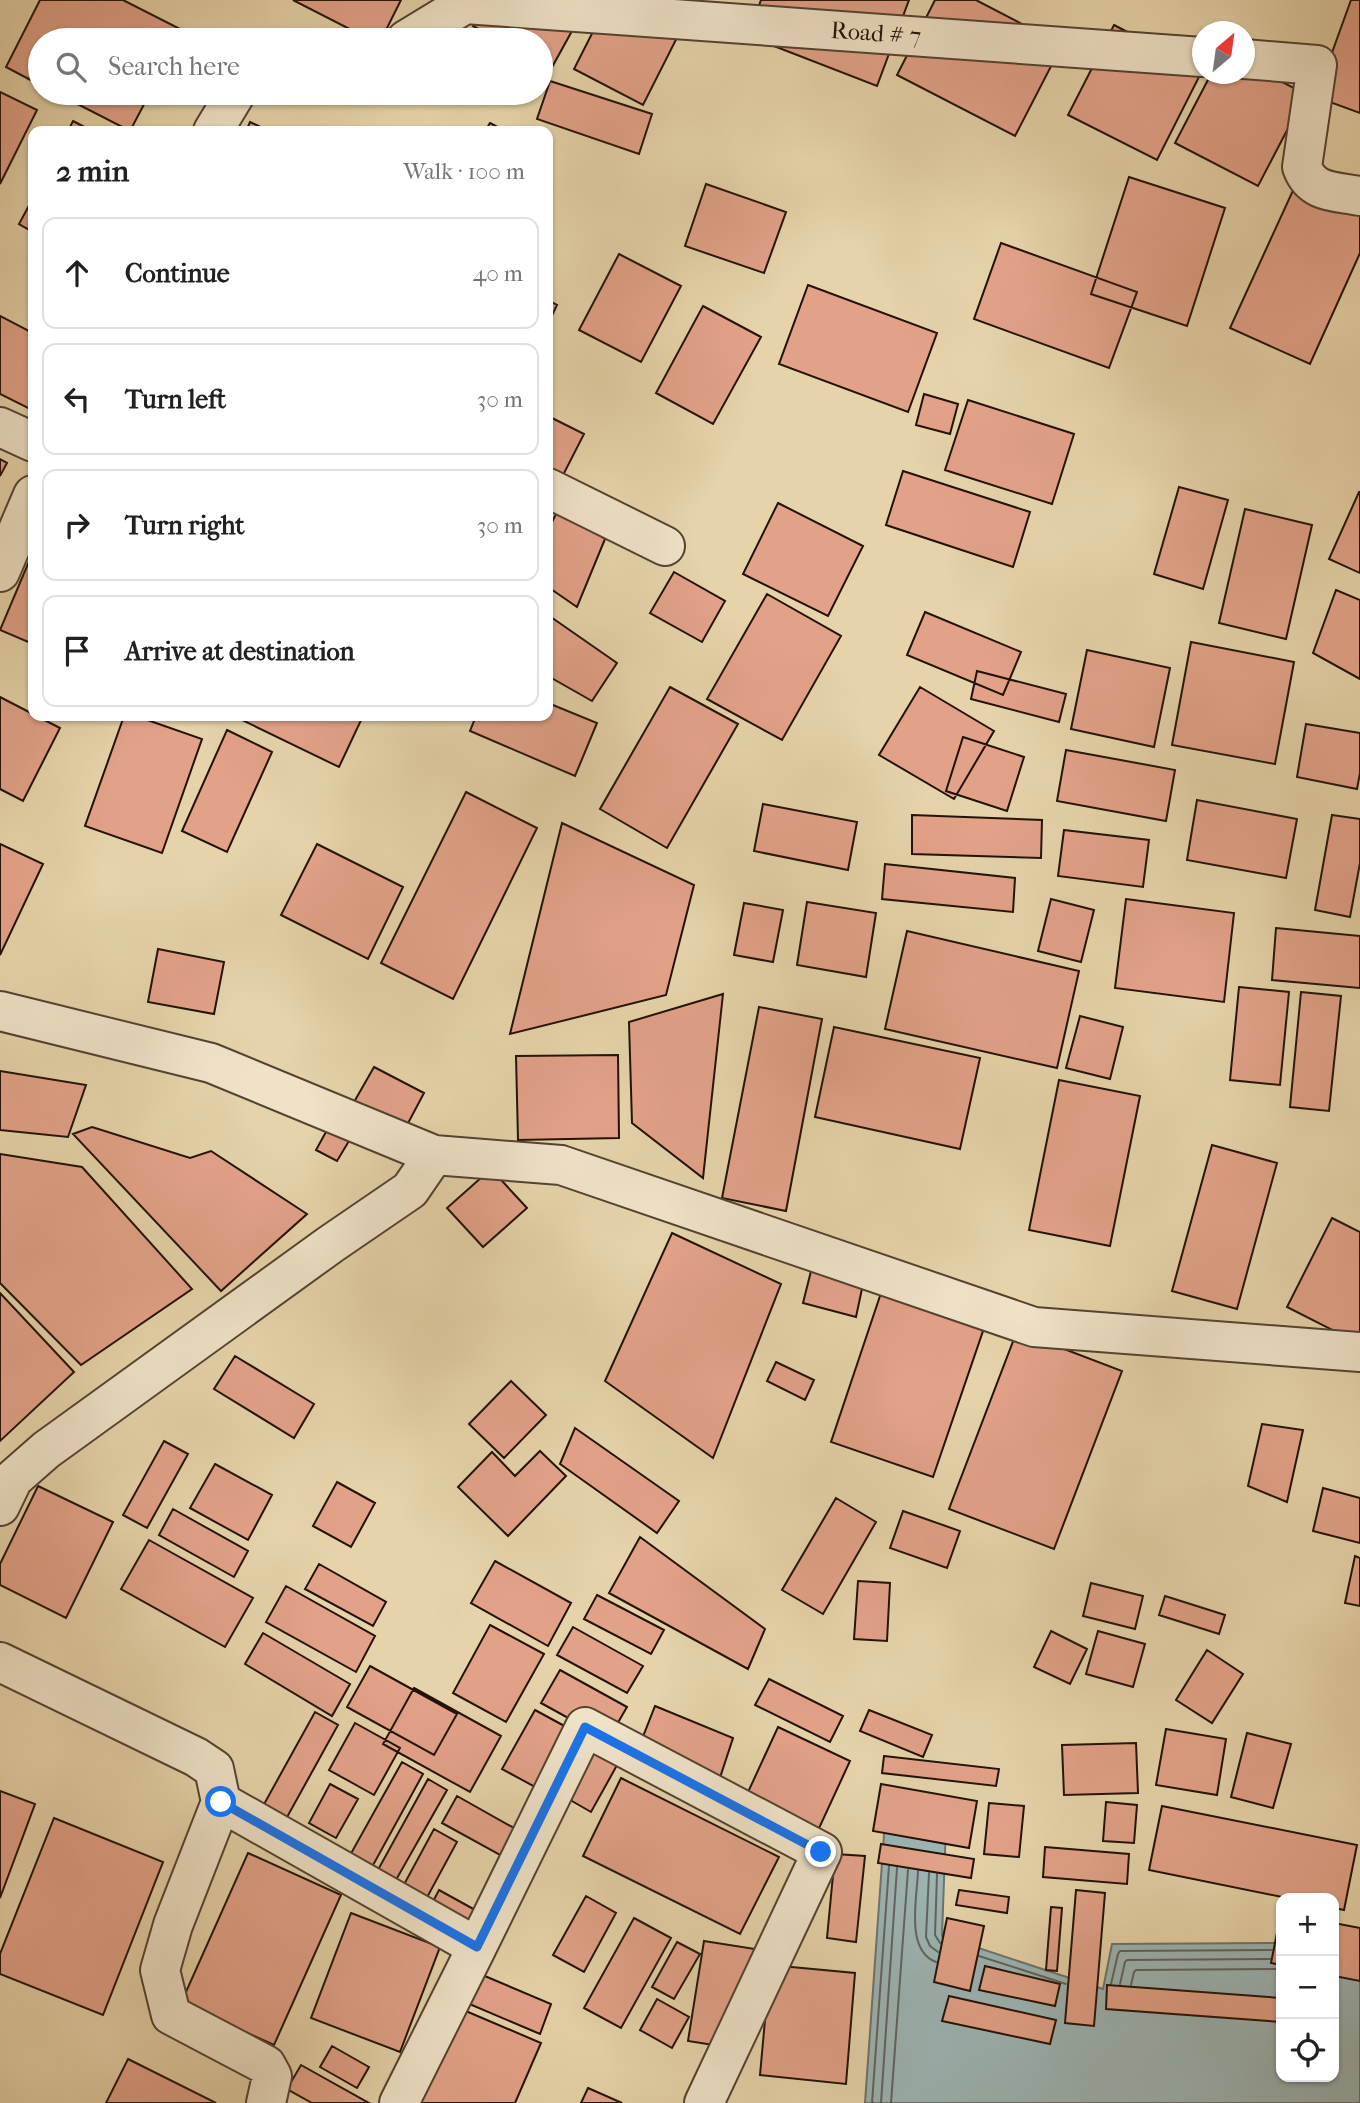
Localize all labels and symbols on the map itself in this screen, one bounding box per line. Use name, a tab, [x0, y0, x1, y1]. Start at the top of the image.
street label: Road # 7	[830, 16, 922, 50]
north arrow	[1192, 21, 1255, 84]
route start	[205, 1786, 236, 1817]
route end	[805, 1836, 836, 1867]

